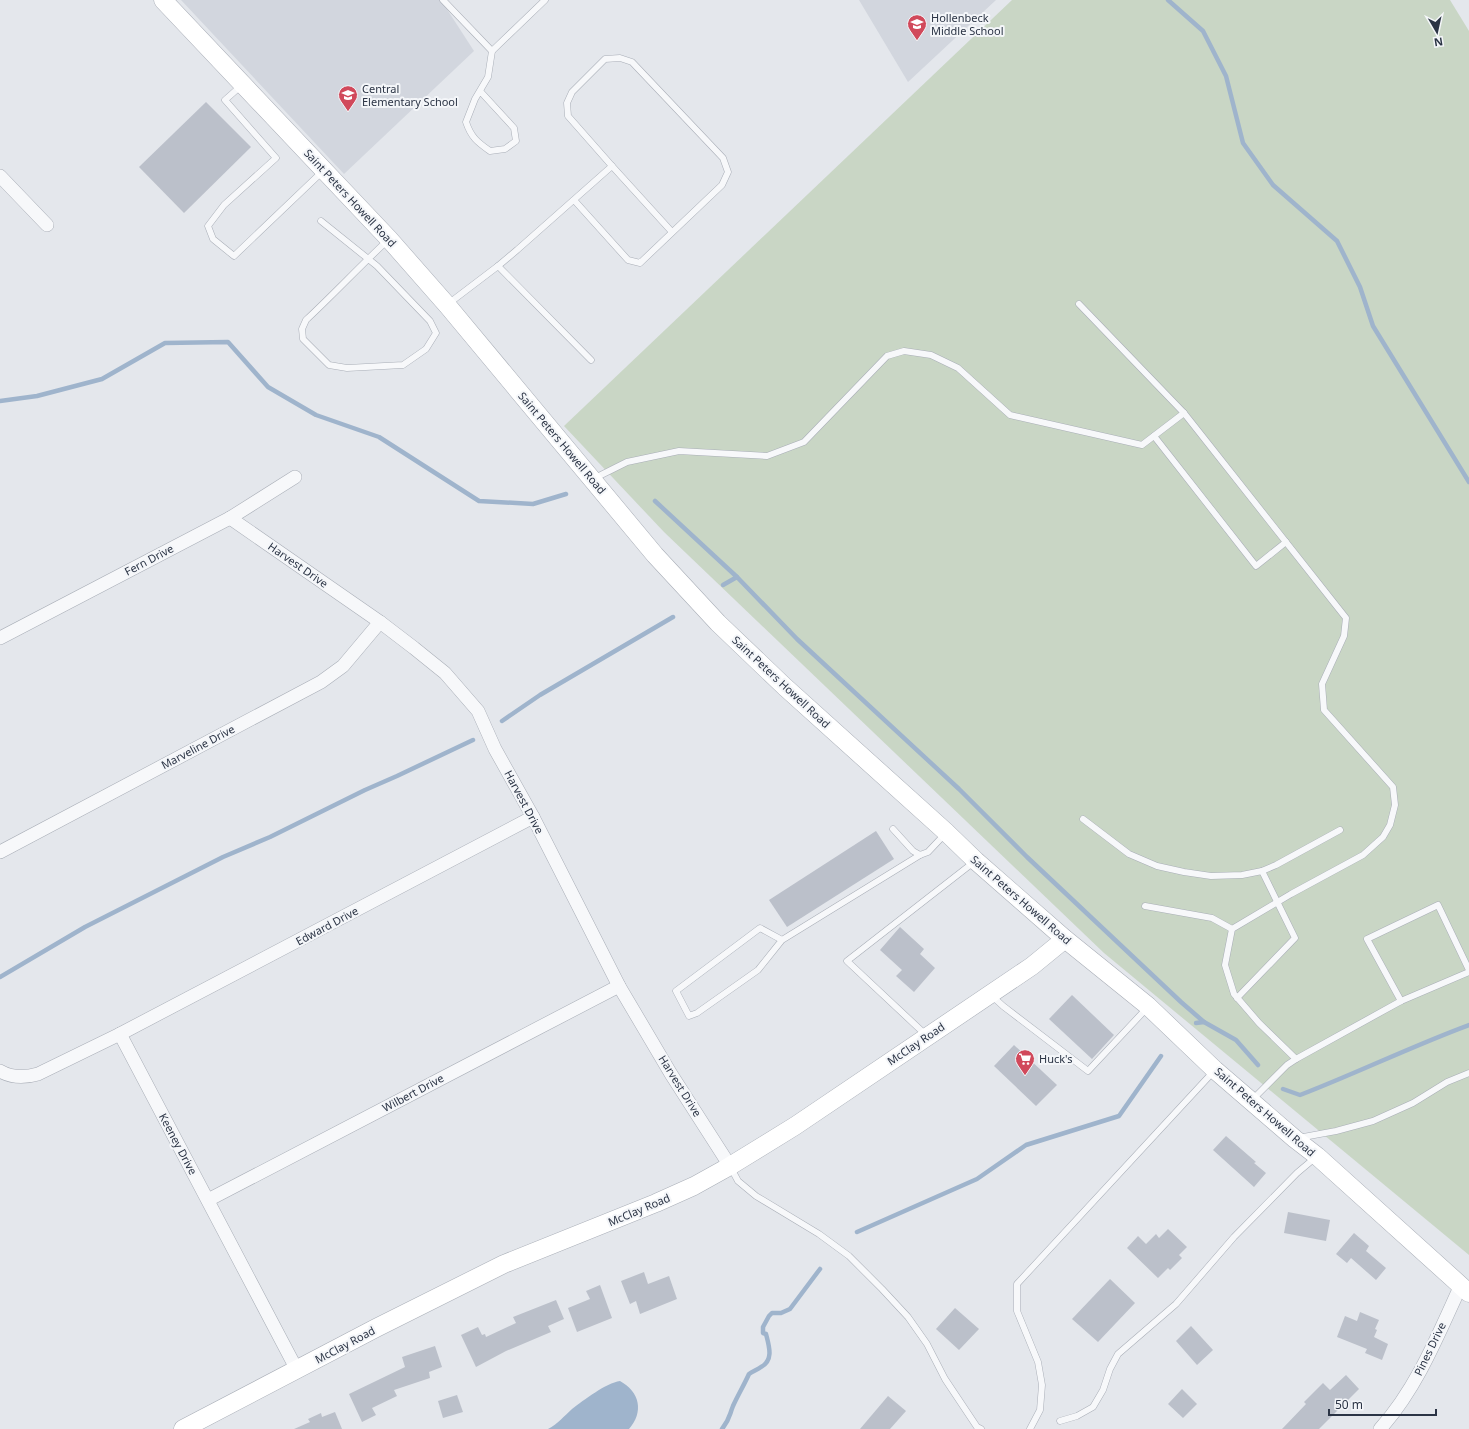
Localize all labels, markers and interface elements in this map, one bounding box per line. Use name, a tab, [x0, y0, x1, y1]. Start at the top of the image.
place label: Hollenbeck Middle School	[931, 10, 1004, 38]
north arrow	[1417, 12, 1457, 52]
school or university icon: Hollenbeck Middle School	[906, 13, 928, 41]
text: N	[1433, 34, 1444, 50]
place label: Central Elementary School	[362, 81, 458, 109]
school or university icon: Central Elementary School	[337, 84, 359, 112]
street label: Saint Peters Howell Road	[301, 145, 400, 250]
street label: Saint Peters Howell Road	[515, 389, 610, 497]
street label: Harvest Drive	[265, 538, 331, 591]
street label: Fern Drive	[122, 540, 176, 579]
street label: Saint Peters Howell Road	[729, 632, 834, 731]
street label: Marveline Drive	[158, 721, 237, 772]
street label: Harvest Drive	[501, 767, 547, 836]
street label: Saint Peters Howell Road	[968, 852, 1075, 948]
street label: Edward Drive	[293, 903, 361, 948]
street label: McClay Road	[884, 1019, 947, 1068]
supermarket icon: Huck's	[1014, 1048, 1036, 1076]
place label: Huck's	[1039, 1051, 1073, 1066]
street label: Harvest Drive	[656, 1052, 705, 1119]
street label: Saint Peters Howell Road	[1212, 1064, 1319, 1160]
street label: Wilbert Drive	[379, 1070, 446, 1115]
street label: Keeney Drive	[156, 1110, 201, 1177]
street label: McClay Road	[605, 1190, 672, 1229]
street label: Pines Drive	[1410, 1320, 1449, 1378]
street label: McClay Road	[312, 1322, 377, 1367]
scale bar	[1329, 1391, 1436, 1417]
text: 50 m	[1335, 1396, 1363, 1413]

